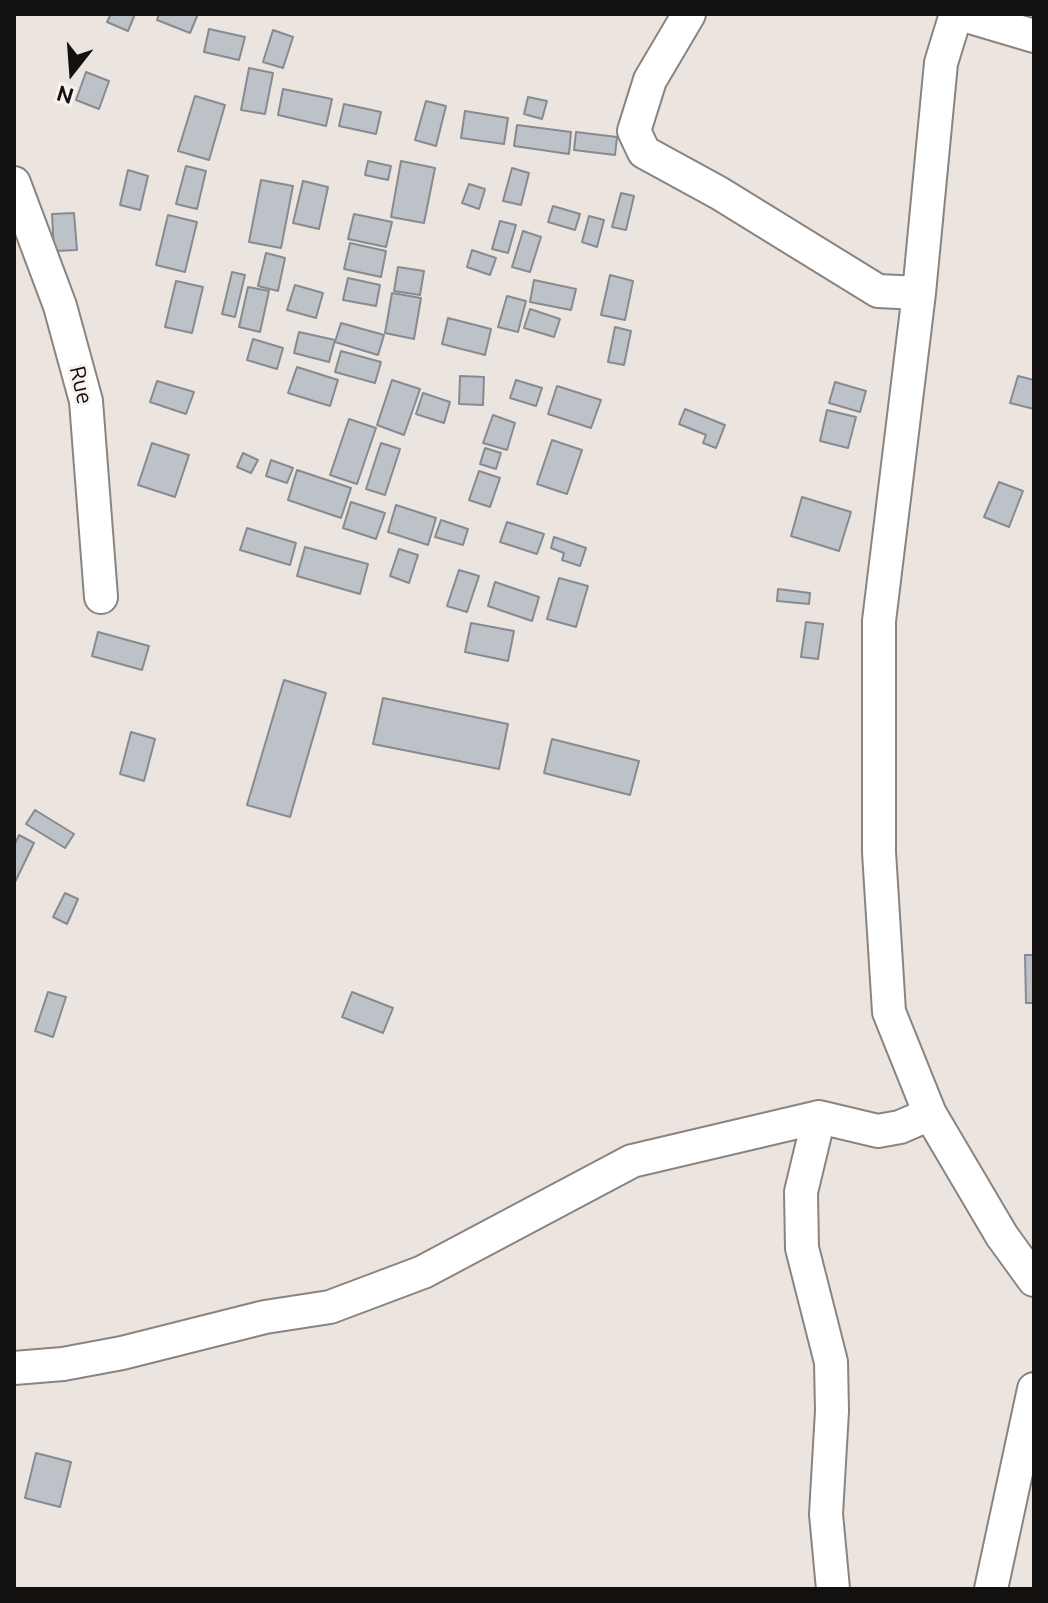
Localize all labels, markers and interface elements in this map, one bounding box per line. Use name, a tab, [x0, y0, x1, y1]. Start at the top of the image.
north arrow	[32, 32, 112, 112]
text: N	[53, 81, 76, 110]
street label: Rue	[64, 363, 98, 407]

